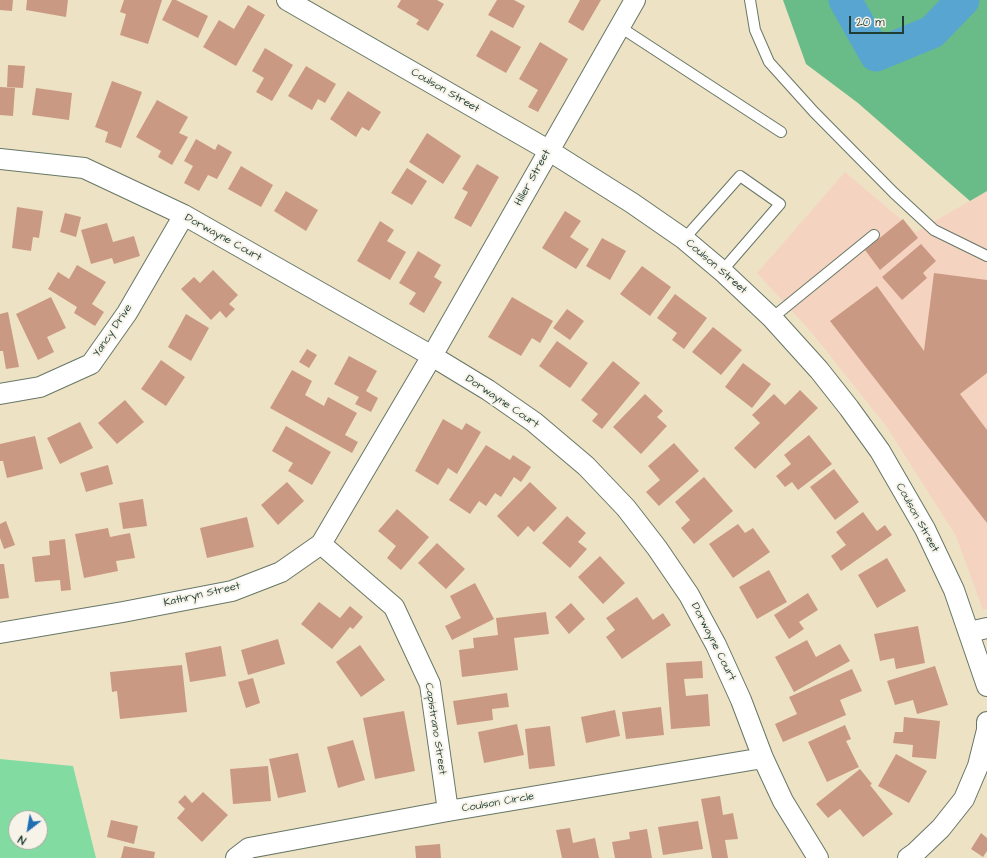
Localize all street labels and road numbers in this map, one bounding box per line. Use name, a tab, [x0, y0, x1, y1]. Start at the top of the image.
street label: Coulson Street	[408, 66, 482, 116]
street label: Hiller Street	[512, 148, 554, 208]
street label: Dorwayne Court	[182, 211, 264, 265]
street label: Coulson Street	[683, 237, 749, 297]
street label: Yancy Drive	[91, 302, 135, 360]
street label: Dorwayne Court	[463, 373, 541, 431]
street label: Coulson Street	[893, 481, 941, 555]
street label: Kathryn Street	[162, 580, 242, 610]
street label: Dorwayne Court	[688, 601, 738, 683]
street label: Capistrano Street	[421, 682, 449, 776]
street label: Coulson Circle	[461, 790, 535, 816]

